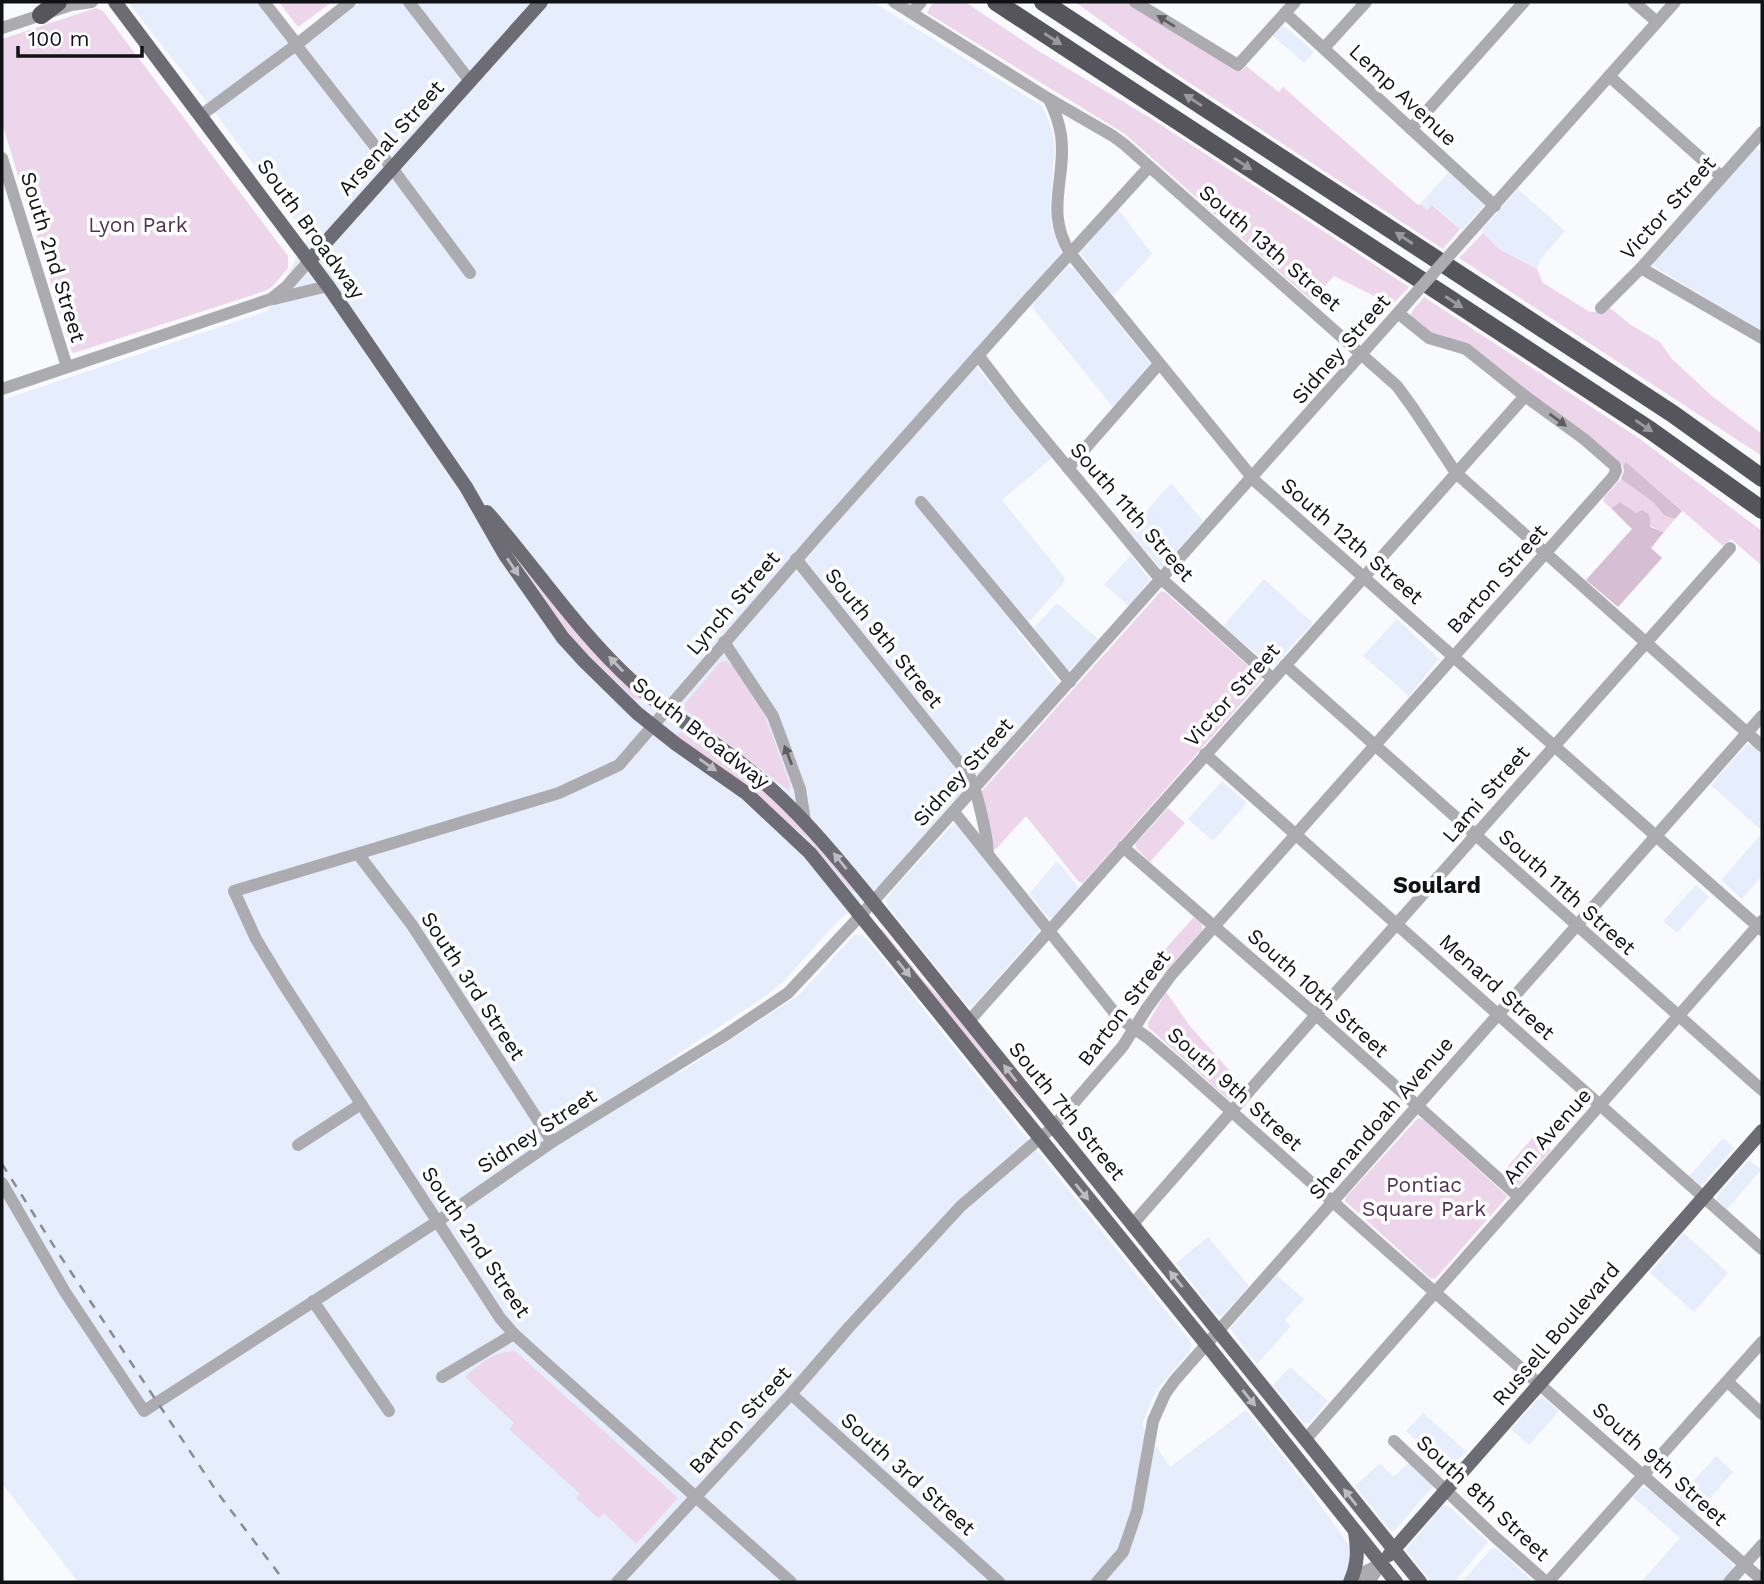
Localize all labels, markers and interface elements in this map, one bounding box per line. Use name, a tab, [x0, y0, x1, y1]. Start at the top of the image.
scale bar	[18, 14, 142, 58]
one-way arrow	[1156, 14, 1176, 27]
text: 100 m	[28, 26, 90, 51]
one-way arrow	[1044, 32, 1062, 46]
street label: Lemp Avenue	[1344, 38, 1462, 151]
street label: Arsenal Street	[332, 75, 449, 200]
one-way arrow	[1184, 93, 1202, 107]
street label: Victor Street	[1615, 151, 1721, 265]
street label: South Broadway	[252, 154, 371, 304]
one-way arrow	[1233, 157, 1253, 170]
street label: South 2nd Street	[16, 169, 91, 345]
street label: South 13th Street	[1194, 179, 1347, 316]
park label: Lyon Park	[88, 212, 188, 237]
one-way arrow	[1395, 231, 1413, 245]
street label: Sidney Street	[1286, 288, 1395, 409]
one-way arrow	[1444, 295, 1464, 308]
one-way arrow	[1549, 413, 1567, 428]
one-way arrow	[1635, 419, 1654, 432]
street label: South 11th Street	[1065, 437, 1200, 586]
street label: South 12th Street	[1276, 472, 1429, 609]
street label: Barton Street	[1441, 519, 1552, 638]
street label: Lynch Street	[681, 545, 785, 660]
one-way arrow	[506, 557, 519, 576]
street label: South 9th Street	[820, 563, 949, 713]
street label: Victor Street	[1179, 638, 1285, 752]
one-way arrow	[608, 656, 624, 673]
street label: South Broadway	[628, 671, 775, 794]
street label: Sidney Street	[907, 712, 1018, 831]
street label: Lami Street	[1437, 740, 1535, 847]
one-way arrow	[782, 745, 793, 766]
one-way arrow	[699, 758, 717, 772]
street label: South 11th Street	[1494, 823, 1641, 960]
one-way arrow	[832, 853, 847, 871]
district label: Soulard	[1393, 872, 1481, 899]
street label: South 3rd Street	[416, 907, 531, 1065]
street label: South 10th Street	[1243, 923, 1394, 1063]
street label: Menard Street	[1435, 928, 1560, 1045]
street label: Barton Street	[1072, 945, 1175, 1070]
one-way arrow	[896, 959, 911, 977]
street label: South 9th Street	[1163, 1021, 1308, 1156]
street label: Shenandoah Avenue	[1303, 1031, 1458, 1204]
street label: South 7th Street	[1004, 1036, 1131, 1185]
one-way arrow	[1003, 1065, 1018, 1083]
street label: Sidney Street	[472, 1083, 601, 1178]
street label: Ann Avenue	[1497, 1083, 1596, 1189]
street label: South 2nd Street	[417, 1161, 536, 1322]
park label: Pontiac Square Park	[1362, 1172, 1486, 1221]
one-way arrow	[1075, 1182, 1090, 1200]
street label: Russell Boulevard	[1487, 1257, 1625, 1410]
one-way arrow	[1168, 1270, 1183, 1288]
street label: Barton Street	[683, 1360, 796, 1479]
one-way arrow	[1241, 1389, 1256, 1407]
street label: South 9th Street	[1588, 1396, 1733, 1531]
street label: South 3rd Street	[836, 1407, 981, 1541]
street label: South 8th Street	[1412, 1429, 1555, 1566]
one-way arrow	[1342, 1489, 1357, 1507]

